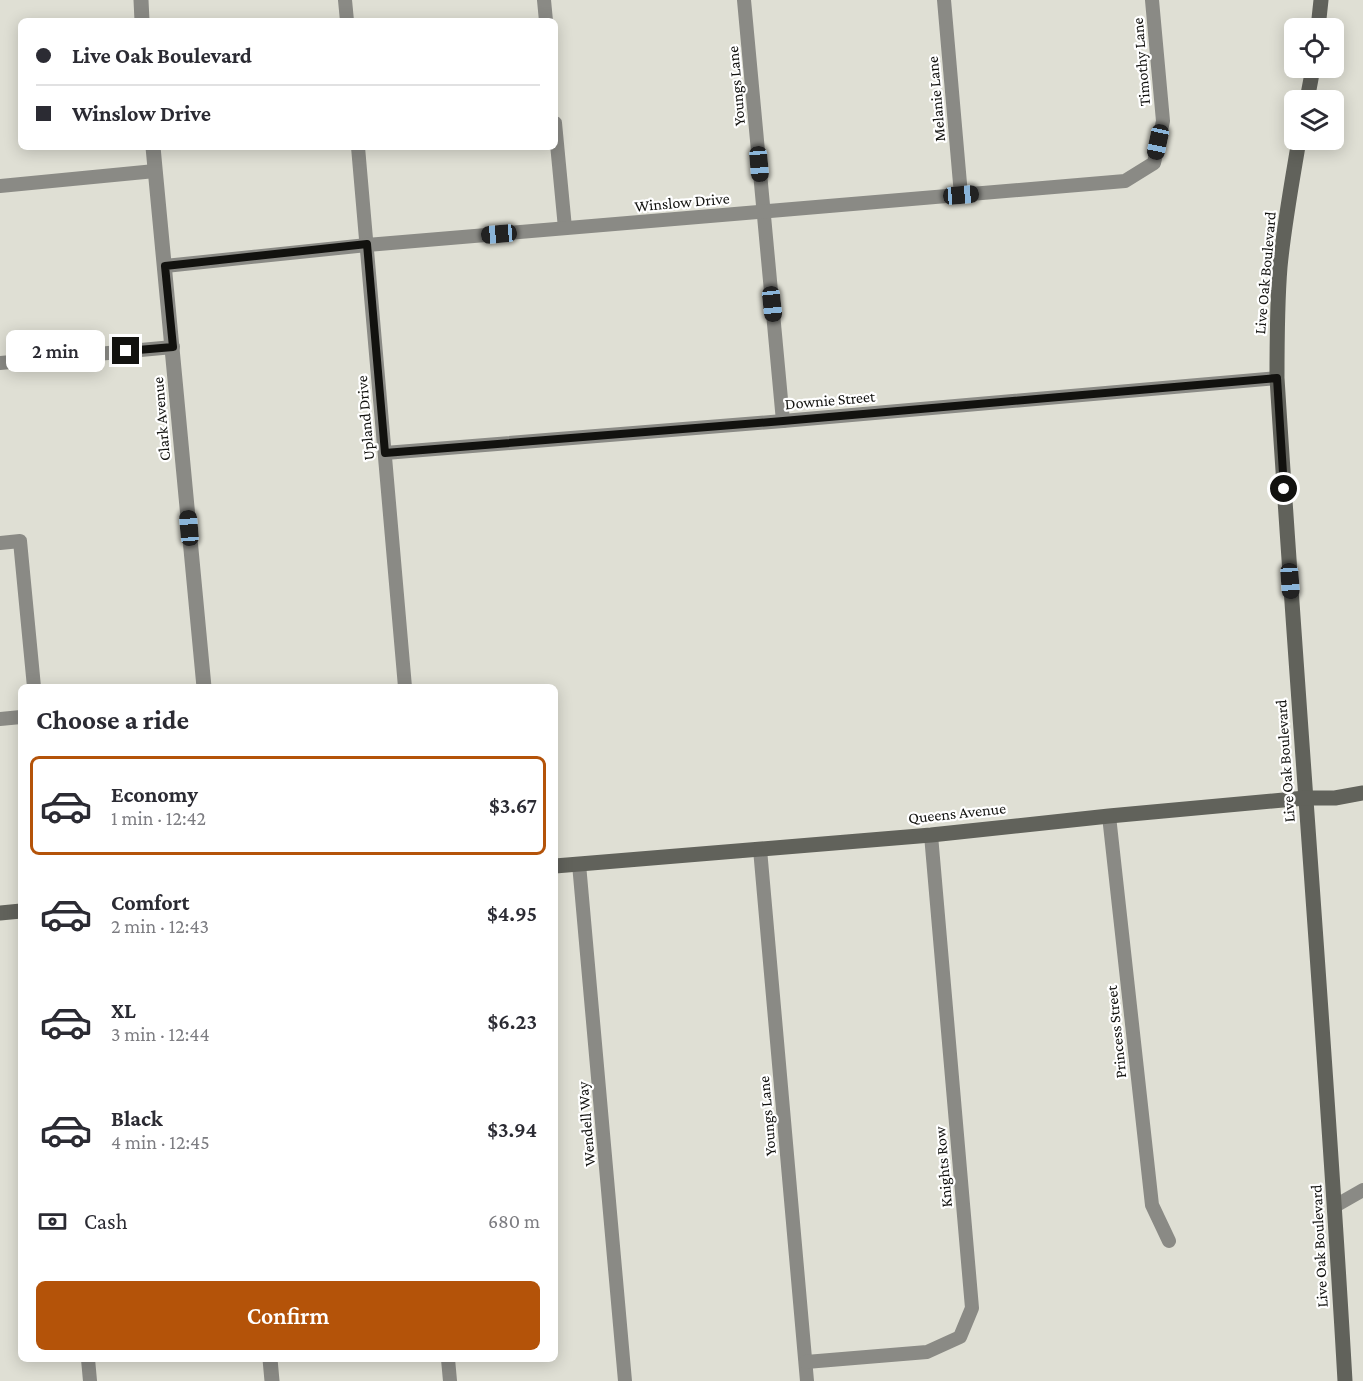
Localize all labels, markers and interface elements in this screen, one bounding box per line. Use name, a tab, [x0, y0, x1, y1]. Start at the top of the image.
street label: Timothy Lane	[1129, 17, 1154, 107]
map controls	[1284, 18, 1344, 150]
button: locate	[1284, 18, 1344, 78]
text: Live Oak Boulevard	[72, 43, 252, 68]
street label: Youngs Lane	[724, 45, 749, 127]
street label: Melanie Lane	[924, 56, 948, 142]
button: layers	[1284, 90, 1344, 150]
text: Winslow Drive	[72, 101, 211, 126]
car	[1145, 123, 1171, 161]
car	[748, 145, 770, 183]
car	[942, 184, 980, 206]
street label: Winslow Drive	[634, 189, 730, 215]
street label: Live Oak Boulevard	[1251, 210, 1279, 335]
car	[480, 223, 518, 245]
car	[761, 285, 783, 323]
callout: 2 min	[6, 330, 105, 372]
route end	[112, 337, 139, 364]
text: 2 min	[32, 340, 79, 362]
street label: Upland Drive	[353, 375, 378, 461]
street label: Clark Avenue	[149, 376, 173, 462]
street label: Downie Street	[784, 388, 877, 412]
route start	[1270, 475, 1297, 502]
car	[178, 509, 200, 547]
car	[1280, 562, 1300, 600]
street label: Live Oak Boulevard	[1272, 698, 1298, 823]
text: Choose a ride	[36, 705, 189, 735]
icon: car	[39, 779, 93, 833]
text: Economy	[111, 782, 198, 807]
text: $3.67	[489, 793, 537, 818]
street label: Queens Avenue	[907, 799, 1007, 827]
text: 1 min · 12:42	[111, 807, 206, 829]
icon: car	[39, 887, 93, 941]
text: Comfort	[111, 890, 189, 915]
text: $4.95	[487, 901, 537, 926]
text: 2 min · 12:43	[111, 915, 209, 937]
street label: Princess Street	[1103, 984, 1129, 1079]
icon: car	[39, 995, 93, 1049]
text: XL	[111, 998, 136, 1023]
text: $6.23	[488, 1009, 537, 1034]
text: 3 min · 12:44	[111, 1023, 210, 1045]
street label: Youngs Lane	[755, 1075, 780, 1157]
street label: Wendell Way	[574, 1080, 599, 1167]
icon: car	[39, 1103, 93, 1157]
text: Black	[111, 1106, 163, 1131]
text: $3.94	[487, 1117, 537, 1142]
street label: Knights Row	[931, 1126, 956, 1208]
text: 4 min · 12:45	[111, 1131, 210, 1153]
street label: Live Oak Boulevard	[1307, 1184, 1331, 1308]
icon: cash	[36, 1205, 69, 1238]
text: Cash	[84, 1209, 128, 1234]
text: 680 m	[488, 1210, 540, 1232]
button: Confirm	[36, 1281, 540, 1350]

